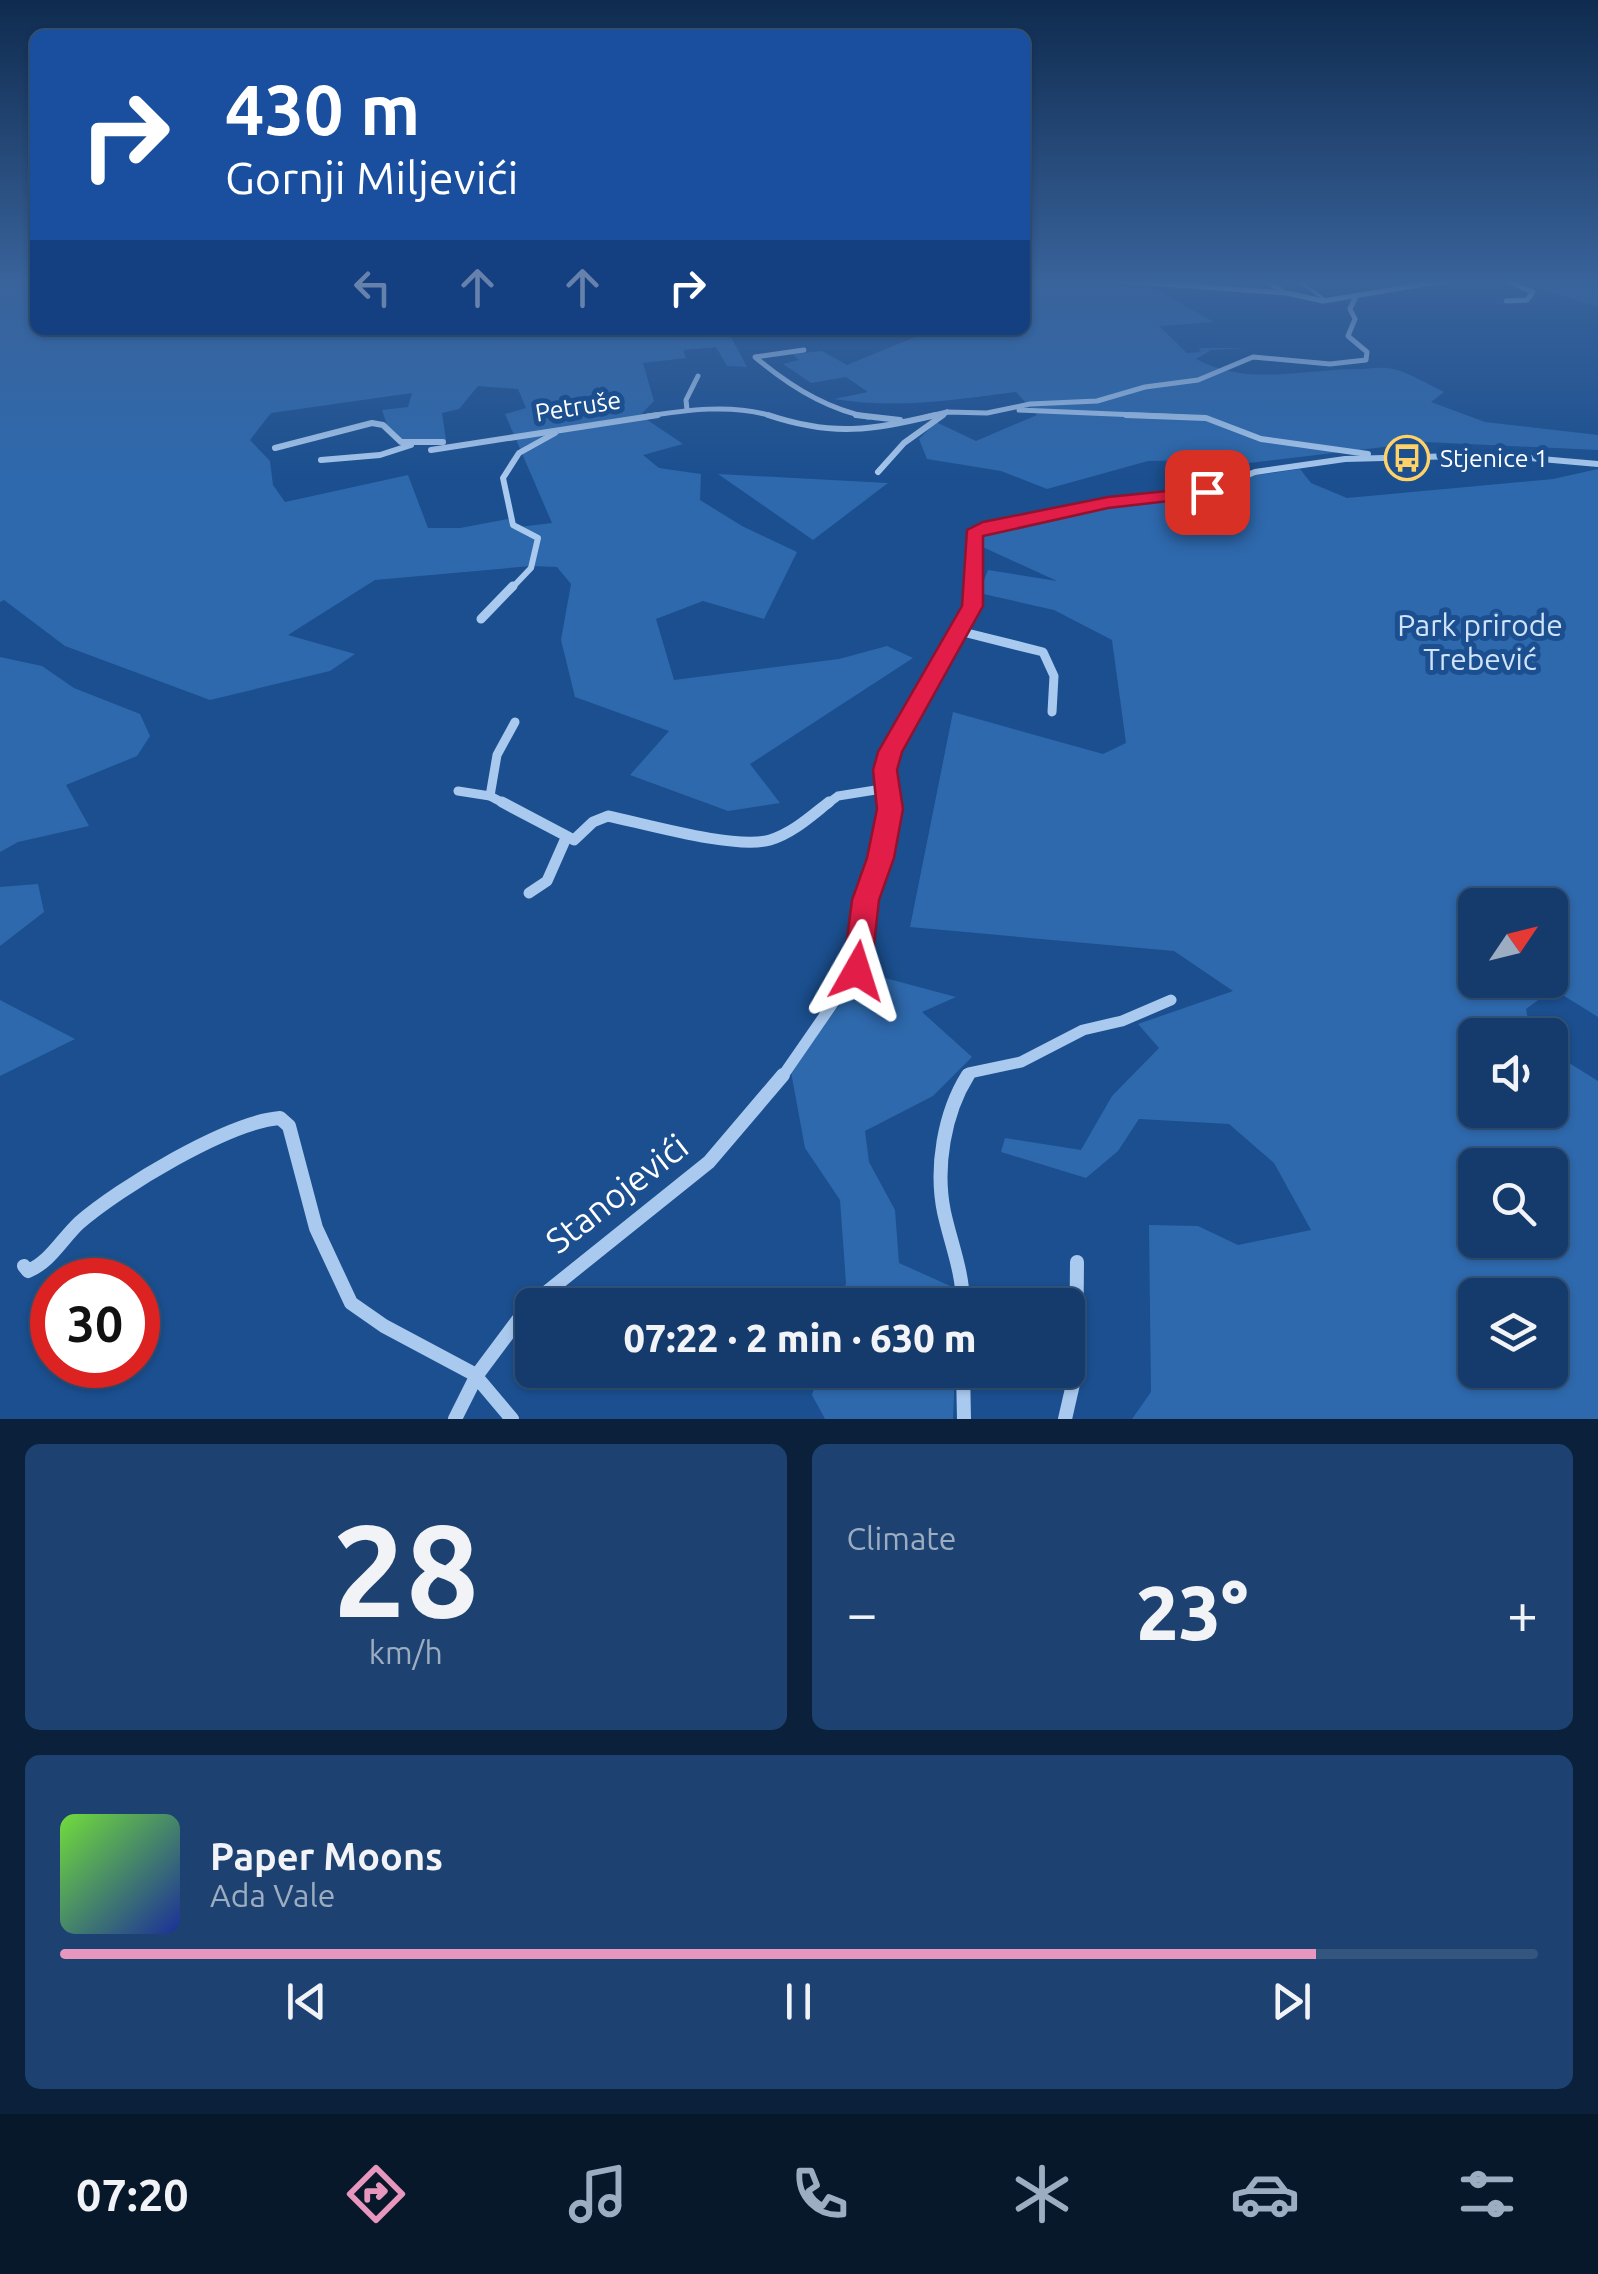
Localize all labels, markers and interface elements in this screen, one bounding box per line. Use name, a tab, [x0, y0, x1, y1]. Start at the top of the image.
icon: right	[60, 70, 190, 200]
text: 430 m	[225, 70, 420, 148]
text: Gornji Miljevići	[225, 152, 518, 203]
icon: left	[345, 260, 400, 315]
icon: ahead	[450, 260, 505, 315]
icon: ahead	[555, 260, 610, 315]
icon: right	[660, 260, 715, 315]
street label: Petruše	[533, 385, 623, 427]
bus stop icon: Stjenice 1	[1384, 435, 1430, 481]
place label: Stjenice 1	[1440, 444, 1548, 472]
pin	[1165, 450, 1250, 535]
icon: arrive	[1180, 465, 1235, 520]
park label: Park prirode Trebević	[1397, 608, 1563, 676]
north arrow	[1458, 888, 1568, 998]
map controls	[1458, 888, 1568, 1388]
position arrow	[805, 919, 909, 1023]
button: sound	[1458, 1018, 1568, 1128]
street label: Stanojevići	[538, 1126, 695, 1261]
button: search	[1458, 1148, 1568, 1258]
speed limit sign: 30	[30, 1258, 160, 1388]
button: layers	[1458, 1278, 1568, 1388]
text: 07:22 · 2 min · 630 m	[623, 1317, 977, 1359]
text: 28	[332, 1496, 479, 1642]
text: Climate	[847, 1520, 957, 1556]
text: 23°	[1136, 1570, 1248, 1654]
text: −	[847, 1582, 878, 1643]
text: +	[1507, 1582, 1538, 1643]
text: km/h	[369, 1634, 443, 1670]
text: Paper Moons	[210, 1835, 443, 1877]
text: Ada Vale	[210, 1877, 336, 1913]
icon: previous	[279, 1974, 334, 2029]
icon: pause	[771, 1974, 826, 2029]
icon: next	[1264, 1974, 1319, 2029]
icon: directions	[341, 2159, 411, 2229]
icon: music	[563, 2159, 633, 2229]
icon: phone	[785, 2159, 855, 2229]
icon: climate	[1007, 2159, 1077, 2229]
icon: car	[1230, 2159, 1300, 2229]
icon: filters	[1452, 2159, 1522, 2229]
text: 07:20	[76, 2169, 189, 2220]

